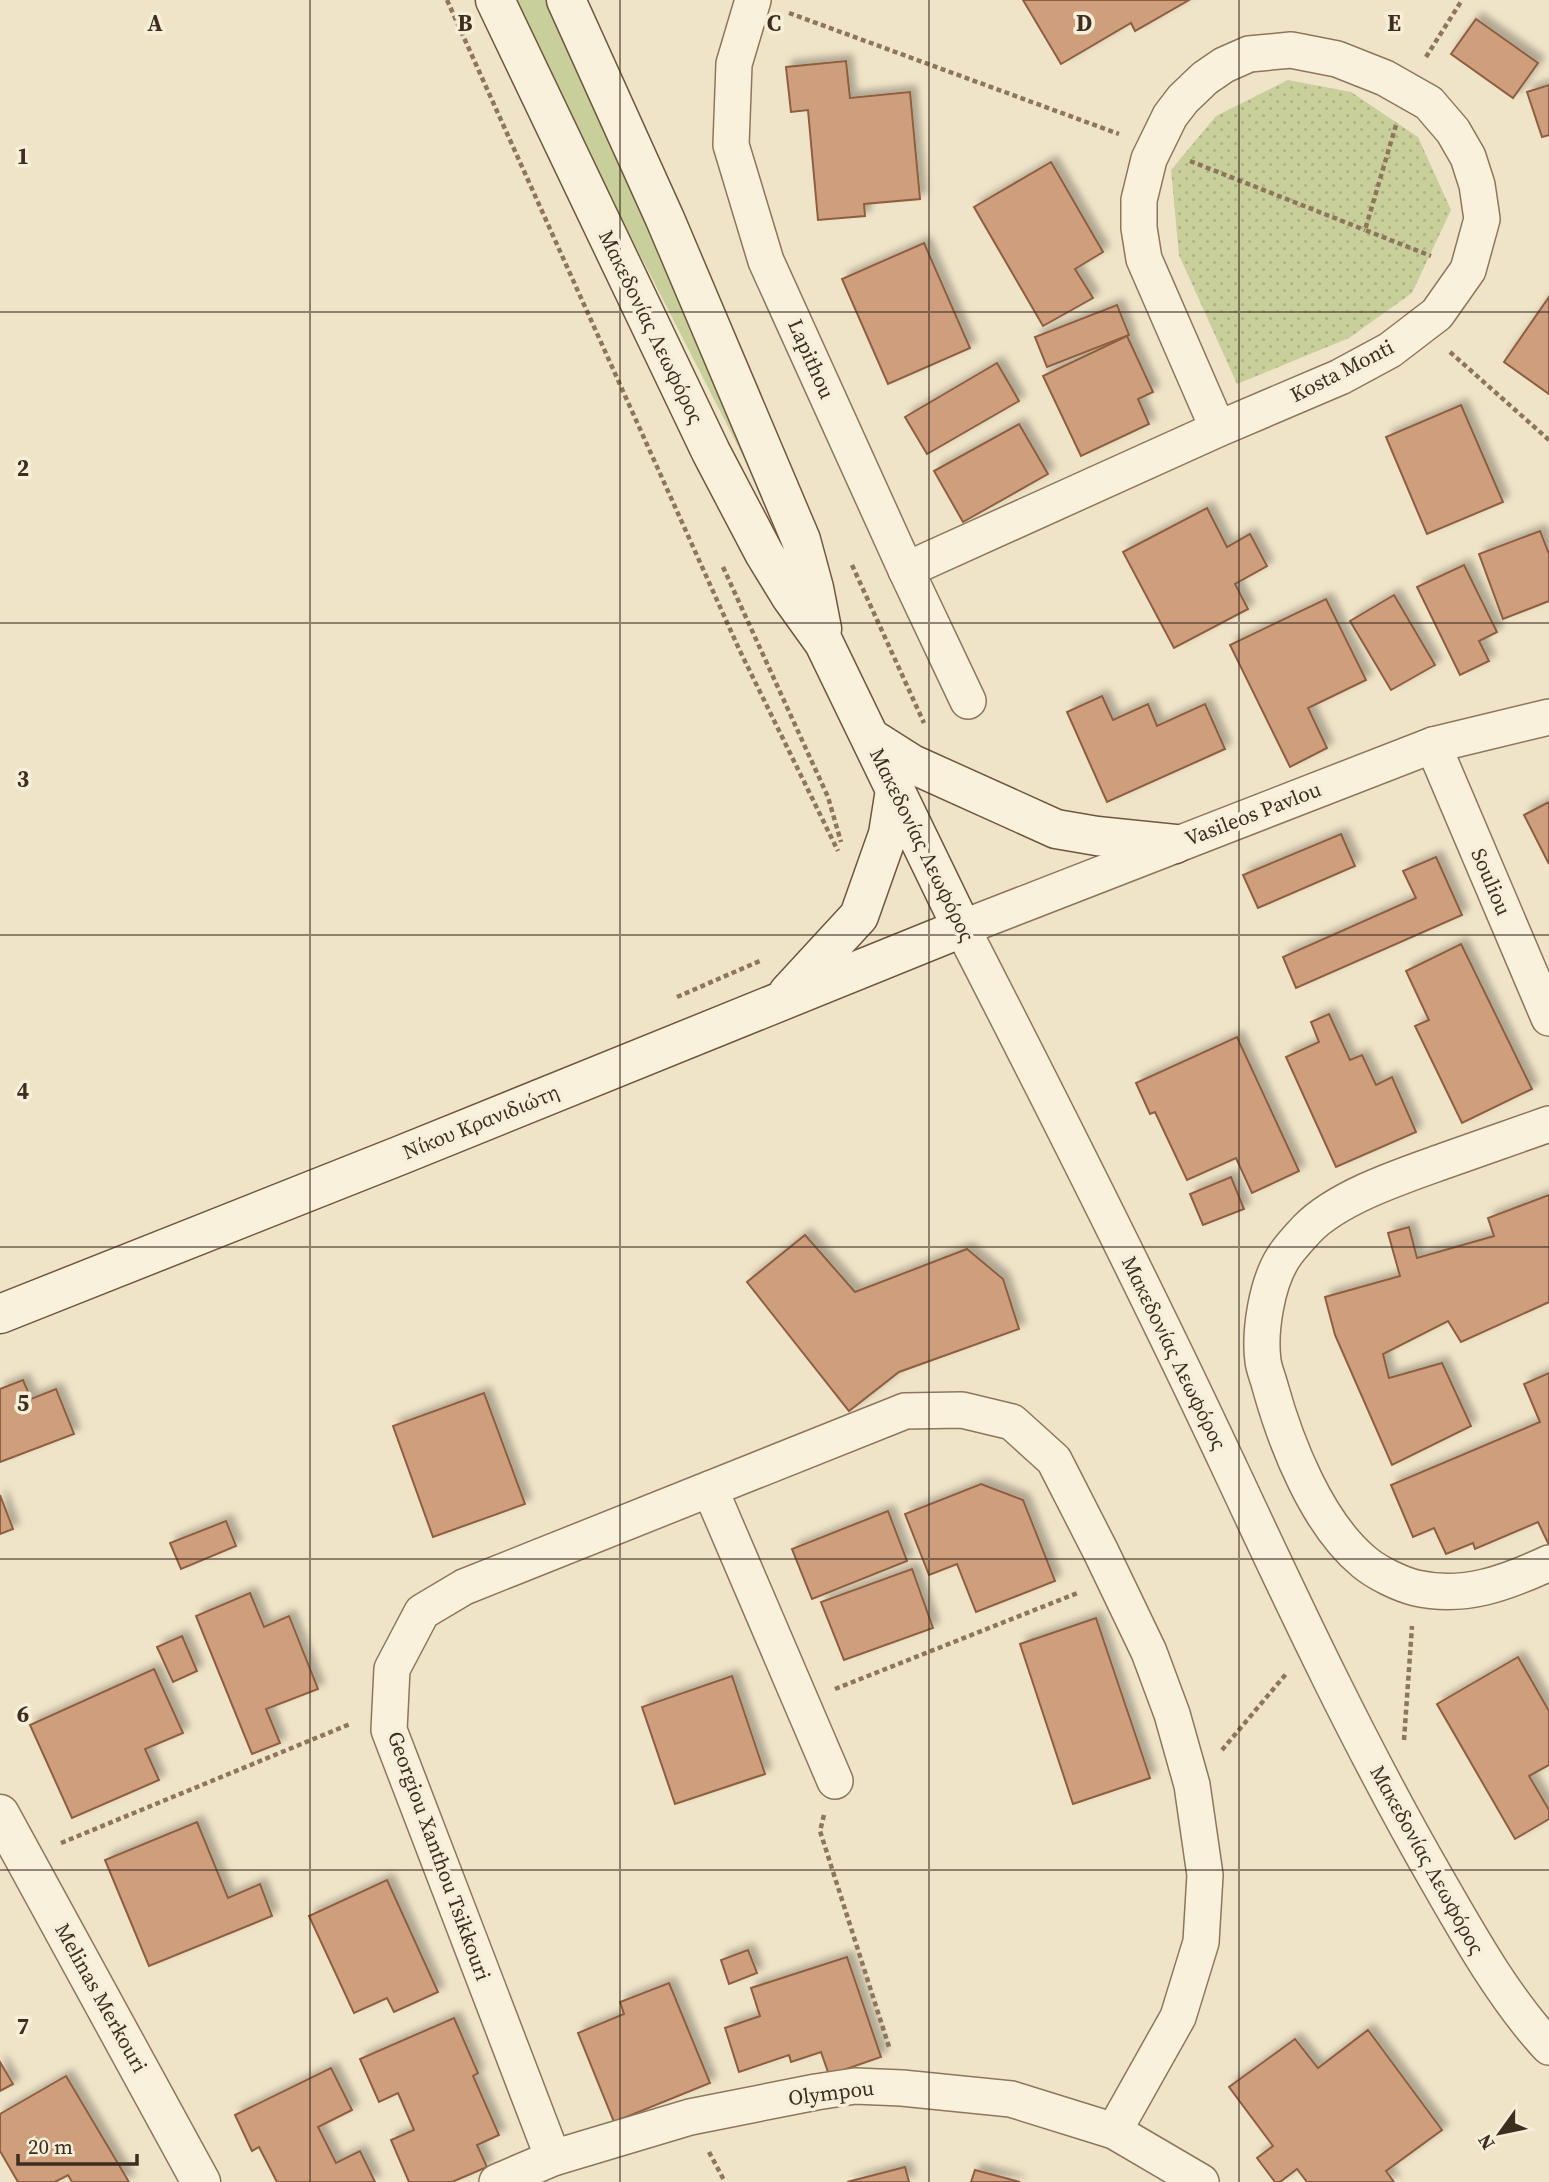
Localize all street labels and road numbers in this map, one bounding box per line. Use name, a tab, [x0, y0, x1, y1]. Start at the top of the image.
street label: Μακεδονίας Λεωφόρος	[592, 225, 711, 428]
street label: Lapithou	[781, 314, 842, 403]
street label: Kosta Monti	[1285, 332, 1398, 409]
street label: Μακεδονίας Λεωφόρος	[863, 743, 982, 946]
street label: Vasileos Pavlou	[1181, 774, 1325, 853]
street label: Souliou	[1464, 844, 1519, 920]
street label: Νίκου Κρανιδιώτη	[398, 1077, 563, 1166]
street label: Μακεδονίας Λεωφόρος	[1115, 1251, 1234, 1454]
street label: Georgiou Xanthou Tsikkouri	[381, 1727, 498, 1985]
street label: Μακεδονίας Λεωφόρος	[1363, 1760, 1492, 1960]
street label: Melinas Merkouri	[48, 1918, 155, 2078]
street label: Olympou	[786, 2073, 875, 2112]

